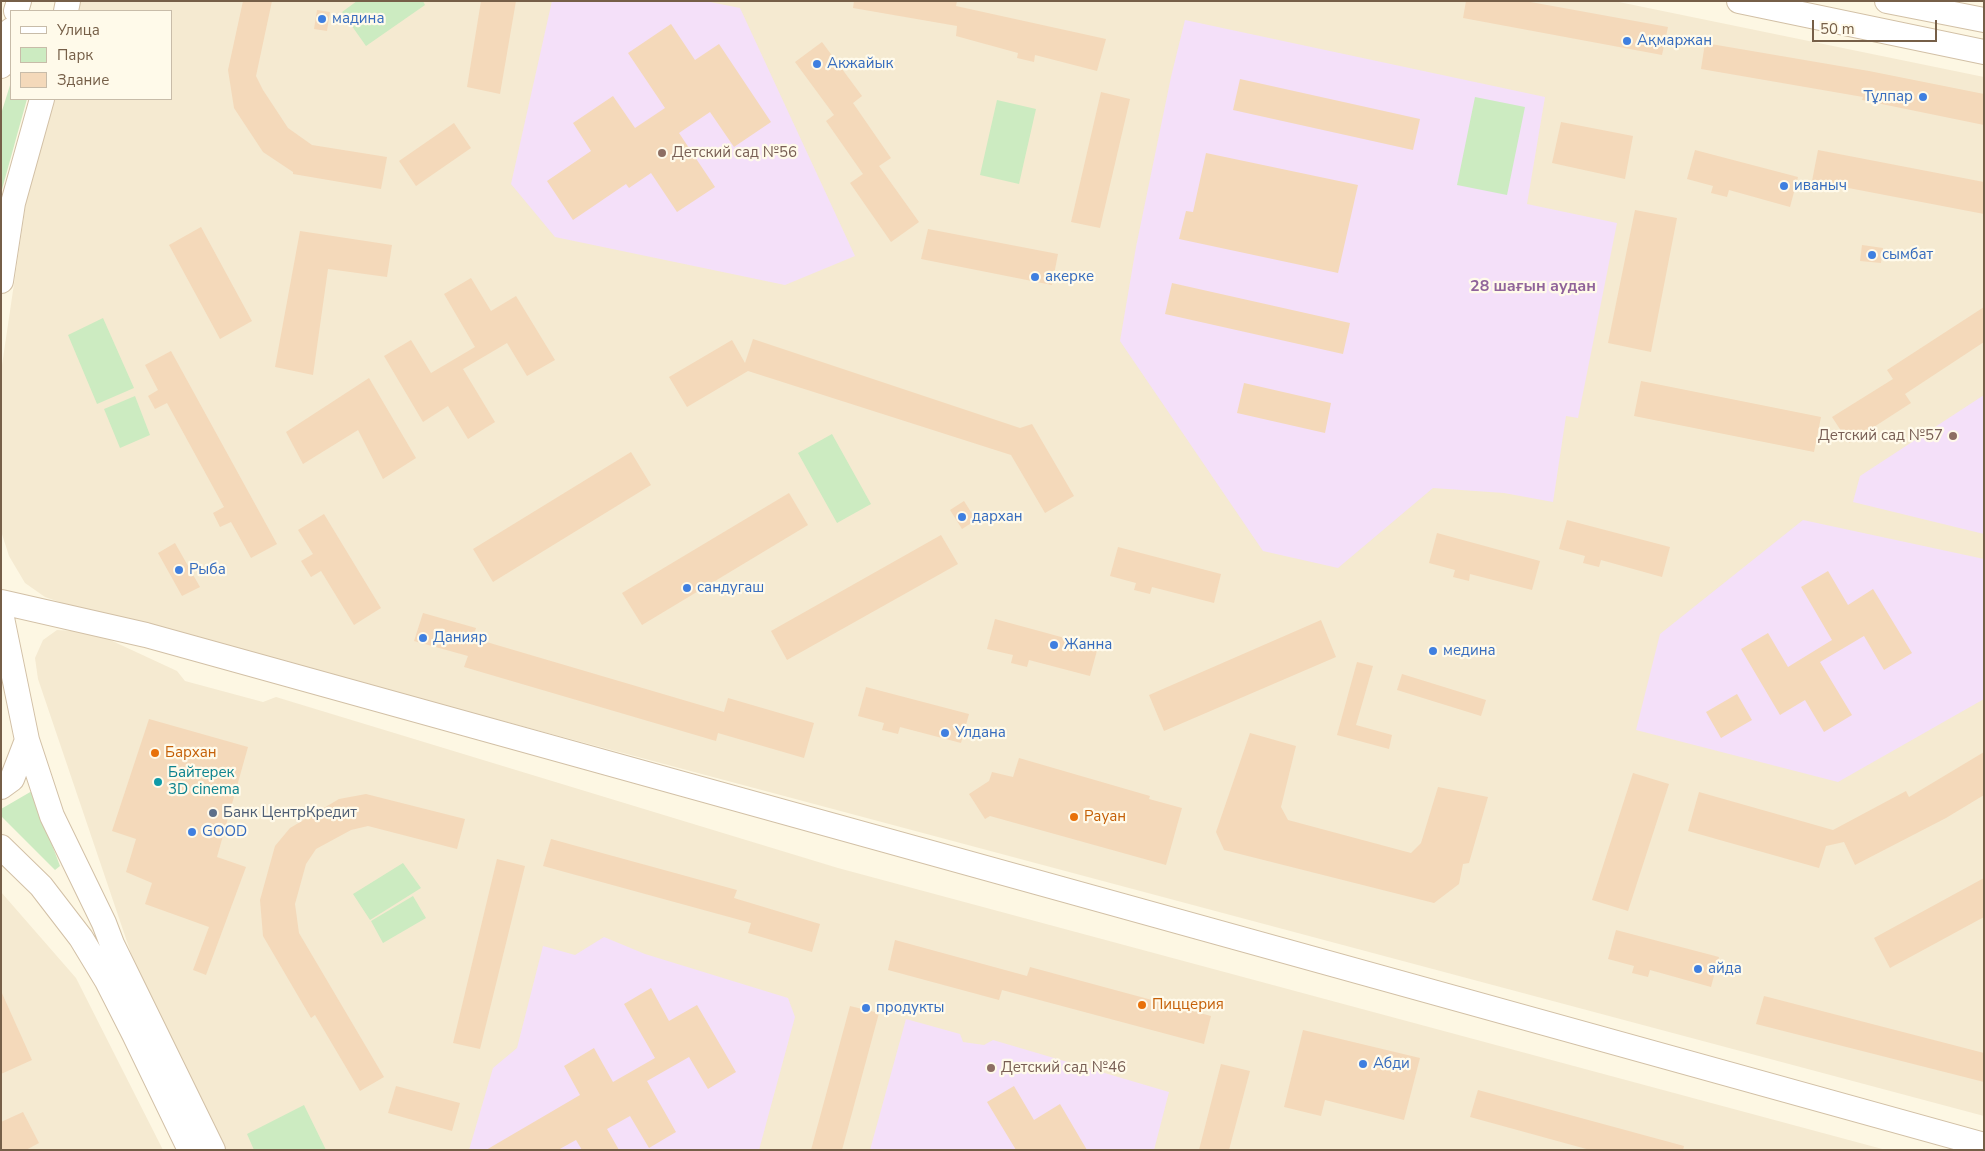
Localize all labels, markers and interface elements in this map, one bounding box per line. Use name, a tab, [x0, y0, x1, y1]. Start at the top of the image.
legend	[10, 10, 172, 100]
place label: мадина	[332, 10, 384, 28]
scale bar	[1815, 10, 1940, 42]
marker: мадина	[316, 13, 328, 25]
text: 50 m	[1820, 19, 1855, 39]
text: Улица	[57, 20, 100, 40]
place label: Ақмаржан	[1637, 32, 1712, 50]
marker: Ақмаржан	[1621, 35, 1633, 47]
text: Парк	[57, 45, 93, 65]
place label: Акжайык	[827, 55, 893, 73]
marker: Акжайык	[811, 58, 823, 70]
text: Здание	[57, 70, 109, 90]
place label: Тұлпар	[1863, 88, 1913, 106]
marker: Тұлпар	[1917, 91, 1929, 103]
place label: Детский сад №56	[672, 144, 797, 162]
marker: Детский сад №56	[656, 147, 668, 159]
place label: иваныч	[1794, 177, 1847, 195]
marker: иваныч	[1778, 180, 1790, 192]
place label: сымбат	[1882, 246, 1933, 264]
marker: сымбат	[1866, 249, 1878, 261]
place label: акерке	[1045, 268, 1094, 286]
marker: акерке	[1029, 271, 1041, 283]
district label: 28 шағын аудан	[1470, 277, 1596, 297]
place label: Детский сад №57	[1818, 427, 1943, 445]
marker: Детский сад №57	[1947, 430, 1959, 442]
place label: дархан	[972, 508, 1023, 526]
marker: дархан	[956, 511, 968, 523]
place label: Рыба	[189, 561, 226, 579]
marker: Рыба	[173, 564, 185, 576]
place label: сандугаш	[697, 579, 764, 597]
marker: сандугаш	[681, 582, 693, 594]
place label: Данияр	[433, 629, 487, 647]
marker: Данияр	[417, 632, 429, 644]
place label: Жанна	[1064, 636, 1112, 654]
marker: Жанна	[1048, 639, 1060, 651]
place label: медина	[1443, 642, 1496, 660]
marker: медина	[1427, 645, 1439, 657]
place label: Улдана	[955, 724, 1006, 742]
marker: Улдана	[939, 727, 951, 739]
place label: Бархан	[165, 744, 217, 762]
marker: Бархан	[149, 747, 161, 759]
place label: Байтерек 3D cinema	[168, 764, 240, 799]
marker: Байтерек 3D cinema	[152, 776, 164, 788]
place label: Банк ЦентрКредит	[223, 804, 357, 822]
marker: Банк ЦентрКредит	[207, 807, 219, 819]
place label: Рауан	[1084, 808, 1126, 826]
marker: Рауан	[1068, 811, 1080, 823]
place label: GOOD	[202, 823, 247, 841]
marker: GOOD	[186, 826, 198, 838]
place label: айда	[1708, 960, 1742, 978]
marker: айда	[1692, 963, 1704, 975]
place label: Пиццерия	[1152, 996, 1224, 1014]
place label: продукты	[876, 999, 944, 1017]
marker: Пиццерия	[1136, 999, 1148, 1011]
marker: продукты	[860, 1002, 872, 1014]
place label: Абди	[1373, 1055, 1410, 1073]
marker: Абди	[1357, 1058, 1369, 1070]
place label: Детский сад №46	[1001, 1059, 1126, 1077]
marker: Детский сад №46	[985, 1062, 997, 1074]

